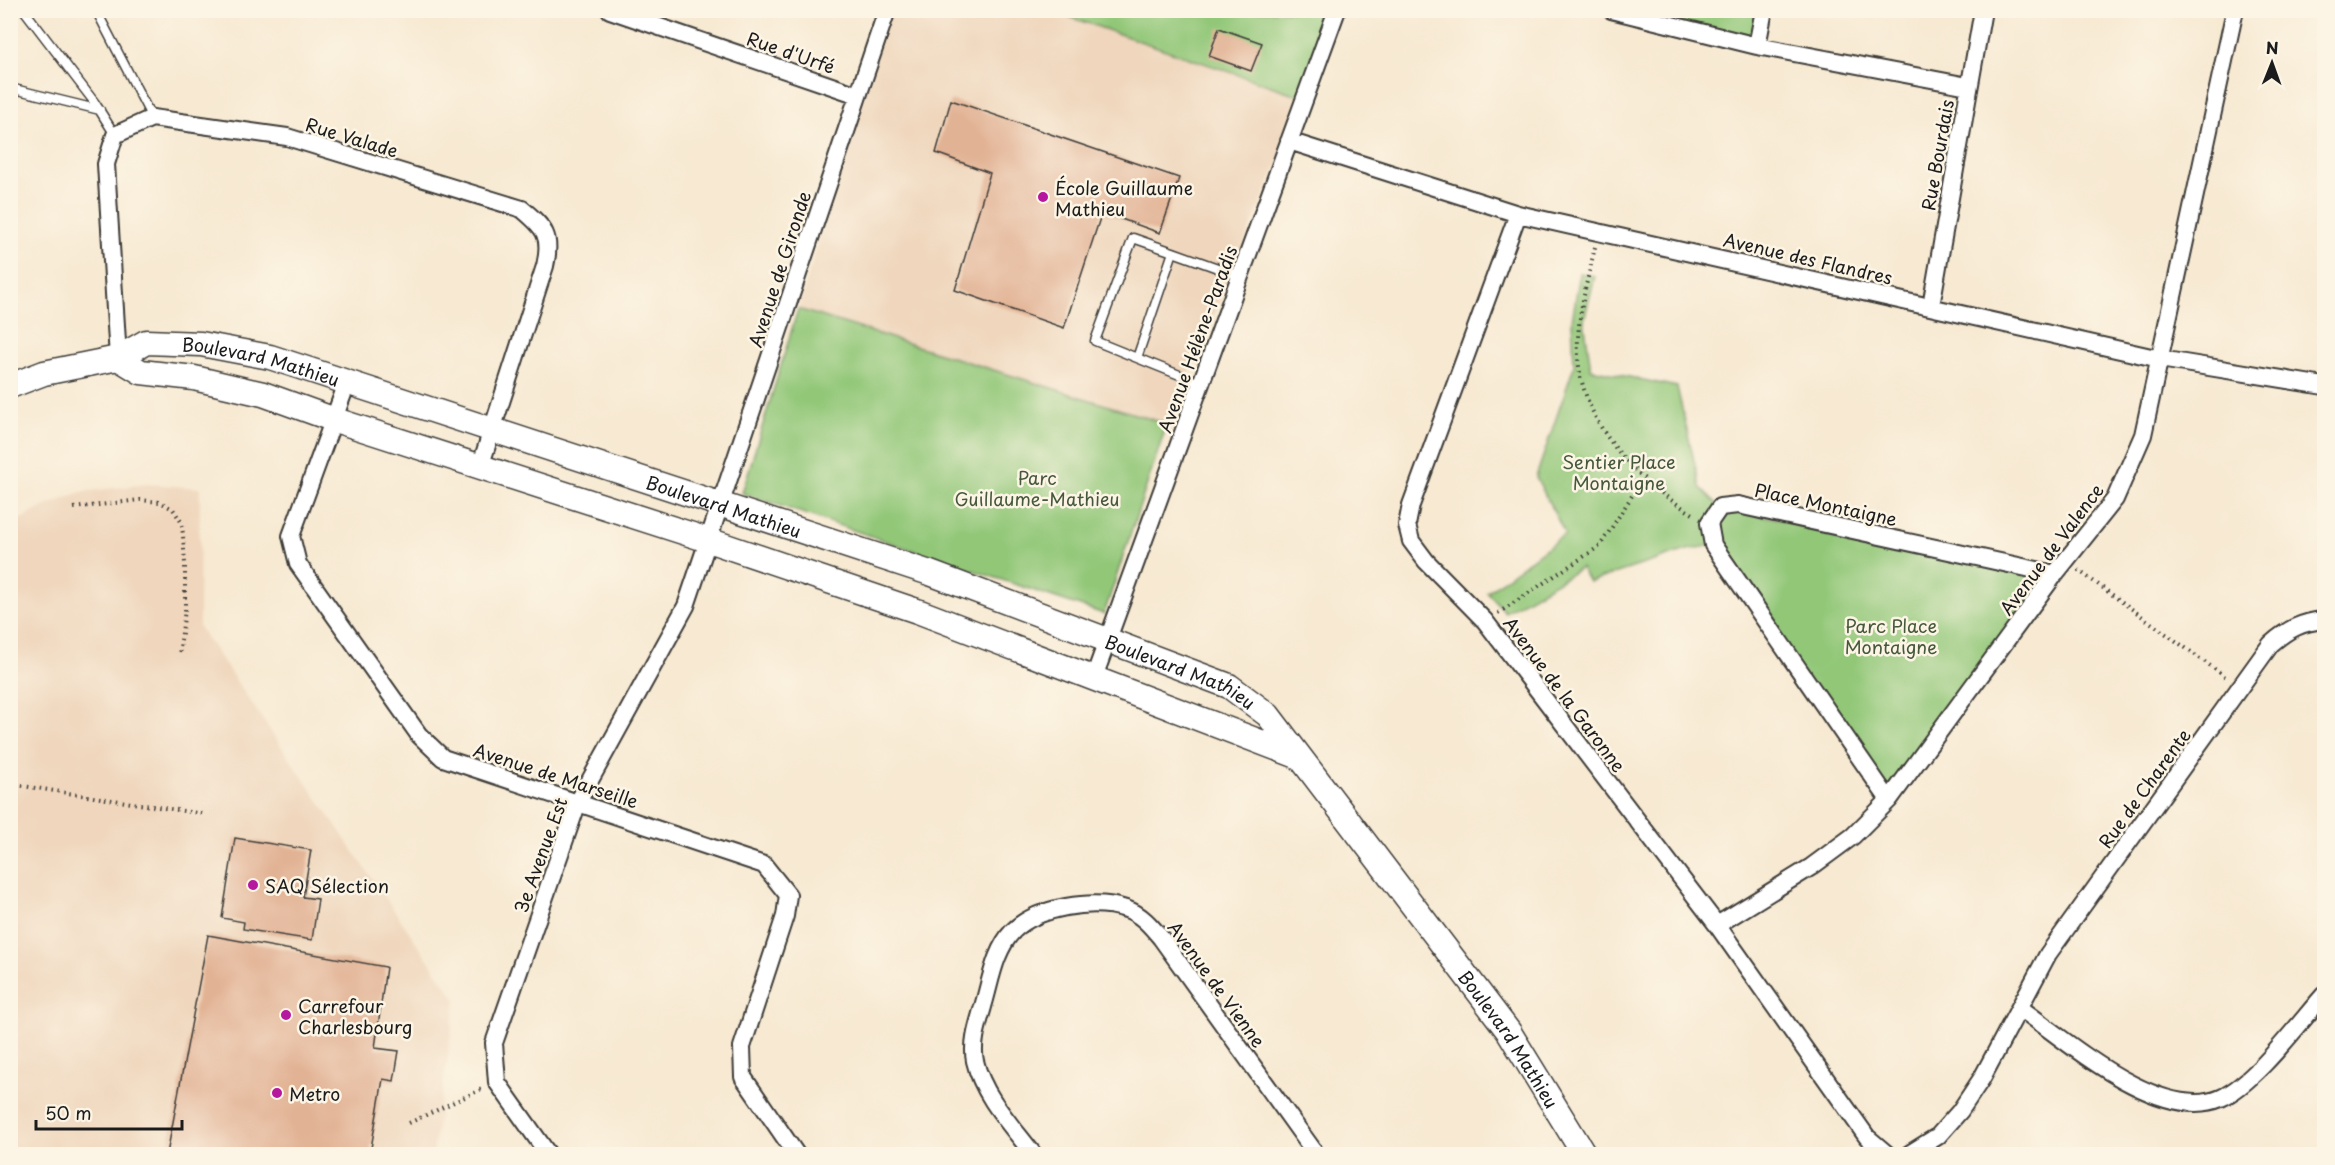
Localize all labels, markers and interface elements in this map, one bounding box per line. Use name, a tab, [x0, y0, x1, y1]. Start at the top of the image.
street label: Rue d'Urfé	[743, 24, 839, 80]
north arrow	[2242, 33, 2302, 93]
text: N	[2266, 35, 2279, 59]
street label: Rue Bourdais	[1914, 97, 1960, 213]
street label: Rue Valade	[303, 110, 401, 164]
place label: École Guillaume Mathieu	[1055, 174, 1193, 222]
street label: Avenue de Gironde	[741, 187, 817, 351]
marker: École Guillaume Mathieu	[1036, 190, 1050, 204]
street label: Avenue des Flandres	[1721, 225, 1895, 291]
street label: Avenue Hélène-Paradis	[1151, 242, 1243, 436]
street label: Boulevard Mathieu	[181, 330, 343, 392]
park label: Sentier Place Montaigne	[1562, 448, 1676, 496]
park label: Parc Guillaume-Mathieu	[955, 464, 1119, 512]
street label: Boulevard Mathieu	[643, 468, 805, 544]
street label: Place Montaigne	[1752, 476, 1900, 532]
street label: Avenue de Valence	[1993, 477, 2110, 620]
street label: Avenue de la Garonne	[1497, 611, 1633, 778]
park label: Parc Place Montaigne	[1845, 612, 1937, 660]
street label: Boulevard Mathieu	[1101, 627, 1261, 715]
street label: Rue de Charente	[2091, 723, 2197, 853]
street label: Avenue de Marseille	[470, 736, 642, 814]
street label: 3e Avenue Est	[506, 793, 574, 917]
place label: SAQ Sélection	[265, 872, 389, 899]
marker: SAQ Sélection	[246, 878, 260, 892]
street label: Avenue de Vienne	[1162, 915, 1272, 1053]
street label: Boulevard Mathieu	[1453, 964, 1566, 1113]
place label: Carrefour Charlesbourg	[298, 992, 412, 1040]
marker: Carrefour Charlesbourg	[279, 1008, 293, 1022]
place label: Metro	[289, 1080, 340, 1107]
marker: Metro	[270, 1086, 284, 1100]
scale bar	[36, 1093, 182, 1131]
text: 50 m	[45, 1099, 92, 1126]

